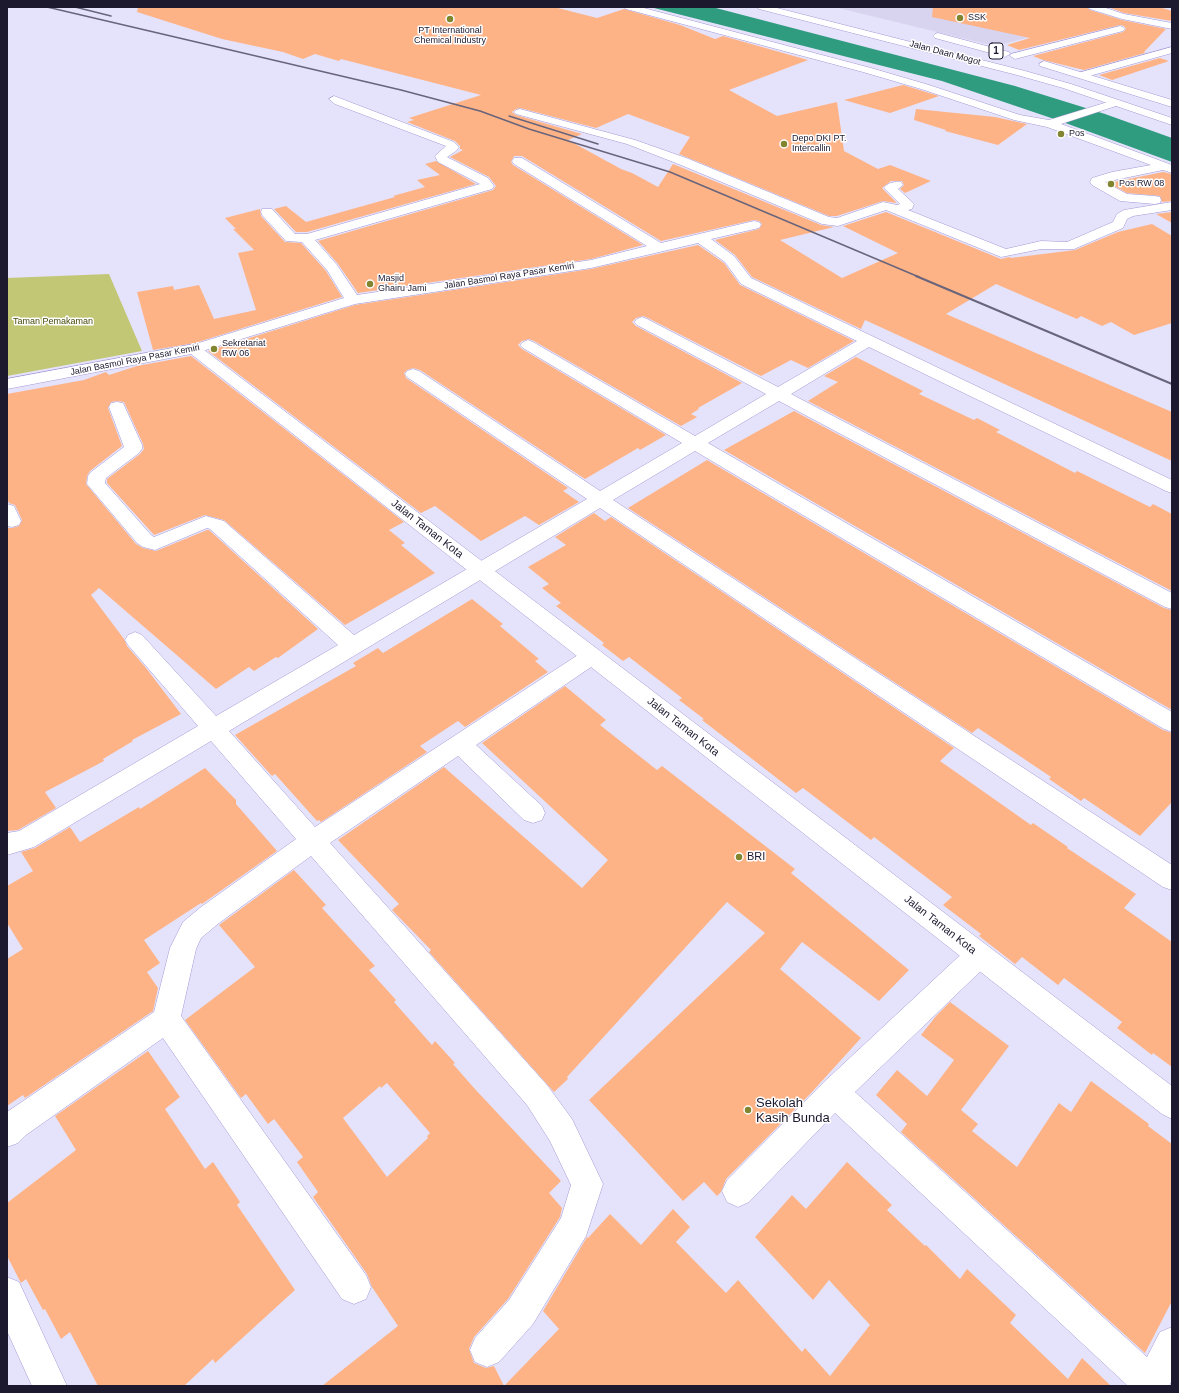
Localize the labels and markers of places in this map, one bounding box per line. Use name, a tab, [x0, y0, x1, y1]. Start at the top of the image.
marker: SSK	[955, 13, 965, 23]
place label: SSK	[968, 13, 986, 23]
marker: PT International Chemical Industry	[445, 14, 455, 24]
place label: PT International Chemical Industry	[414, 26, 486, 47]
marker: Pos	[1056, 129, 1066, 139]
place label: Pos	[1069, 129, 1085, 139]
place label: Depo DKI PT. Intercallin	[792, 134, 847, 155]
marker: Depo DKI PT. Intercallin	[779, 139, 789, 149]
marker: Pos RW 08	[1106, 179, 1116, 189]
place label: Pos RW 08	[1119, 179, 1164, 189]
place label: Masjid Ghairu Jami	[378, 274, 427, 295]
marker: Masjid Ghairu Jami	[365, 279, 375, 289]
place label: Sekretariat RW 06	[222, 339, 266, 360]
marker: Sekretariat RW 06	[209, 344, 219, 354]
place label: BRI	[747, 850, 765, 864]
marker: BRI	[734, 852, 744, 862]
place label: Sekolah Kasih Bunda	[756, 1095, 830, 1126]
marker: Sekolah Kasih Bunda	[743, 1105, 753, 1115]

